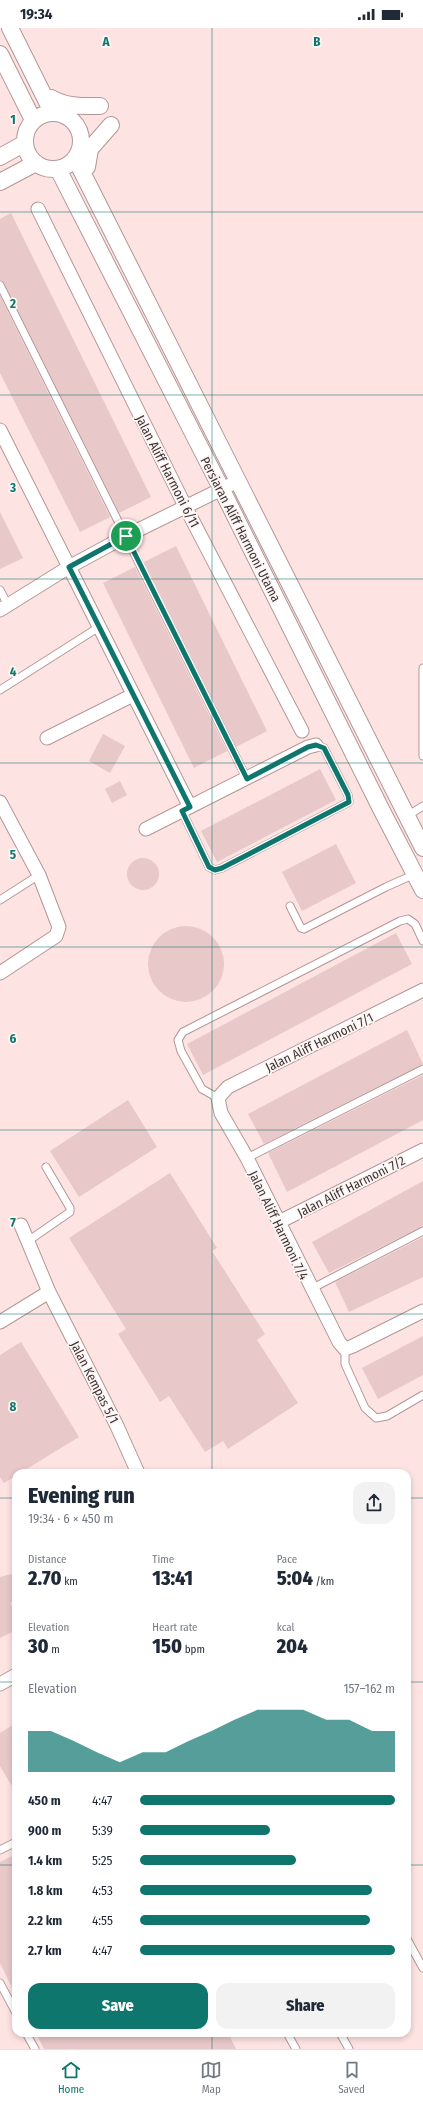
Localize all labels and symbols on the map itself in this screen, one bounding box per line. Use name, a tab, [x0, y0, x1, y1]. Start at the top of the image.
text: A	[101, 34, 110, 49]
text: B	[313, 34, 321, 49]
text: 1	[10, 112, 16, 127]
text: 2	[9, 296, 16, 311]
street label: Jalan Aliff Harmoni 6/11	[133, 412, 202, 530]
street label: Persiaran Aliff Harmoni Utama	[197, 454, 284, 604]
text: 3	[9, 480, 16, 495]
pin	[109, 519, 143, 553]
text: 4	[10, 664, 17, 679]
text: 5	[10, 847, 16, 862]
street label: Jalan Aliff Harmoni 7/1	[263, 1010, 376, 1075]
text: 6	[10, 1031, 17, 1046]
street label: Jalan Aliff Harmoni 7/2	[295, 1153, 408, 1220]
street label: Jalan Aliff Harmoni 7/4	[246, 1168, 311, 1282]
text: 7	[10, 1215, 16, 1230]
street label: Jalan Kempas 5/1	[67, 1339, 122, 1426]
text: 8	[10, 1399, 17, 1414]

